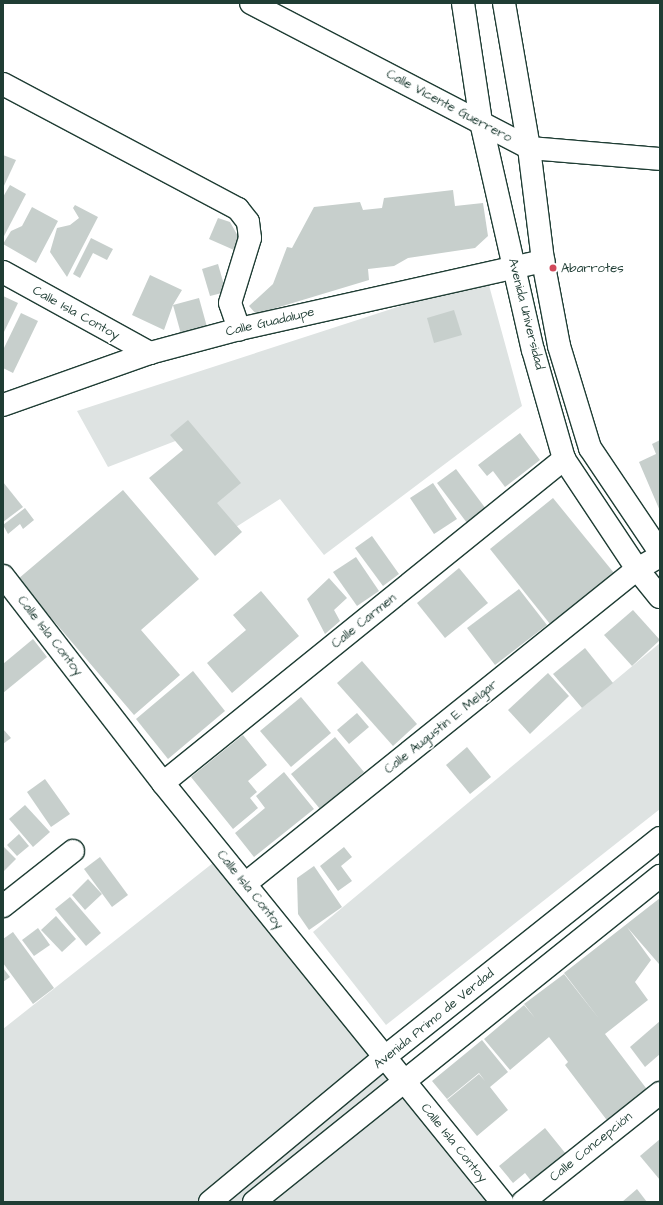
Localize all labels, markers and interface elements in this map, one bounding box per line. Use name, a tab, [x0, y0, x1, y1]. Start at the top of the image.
street label: Calle Vicente Guerrero	[384, 66, 514, 146]
street label: Avenida Universidad	[505, 257, 547, 371]
place label: Abarrotes	[561, 260, 624, 276]
marker: Abarrotes	[548, 263, 558, 273]
street label: Calle Isla Contoy	[30, 283, 122, 343]
street label: Calle Guadalupe	[224, 304, 316, 340]
street label: Calle Carmen	[328, 590, 400, 652]
street label: Calle Isla Contoy	[14, 593, 86, 679]
street label: Calle Augustin E. Melgar	[381, 677, 501, 777]
street label: Calle Isla Contoy	[213, 847, 287, 933]
street label: Avenida Primo de Verdad	[371, 966, 497, 1072]
street label: Calle Isla Contoy	[417, 1100, 491, 1186]
street label: Calle Concepción	[547, 1109, 635, 1185]

